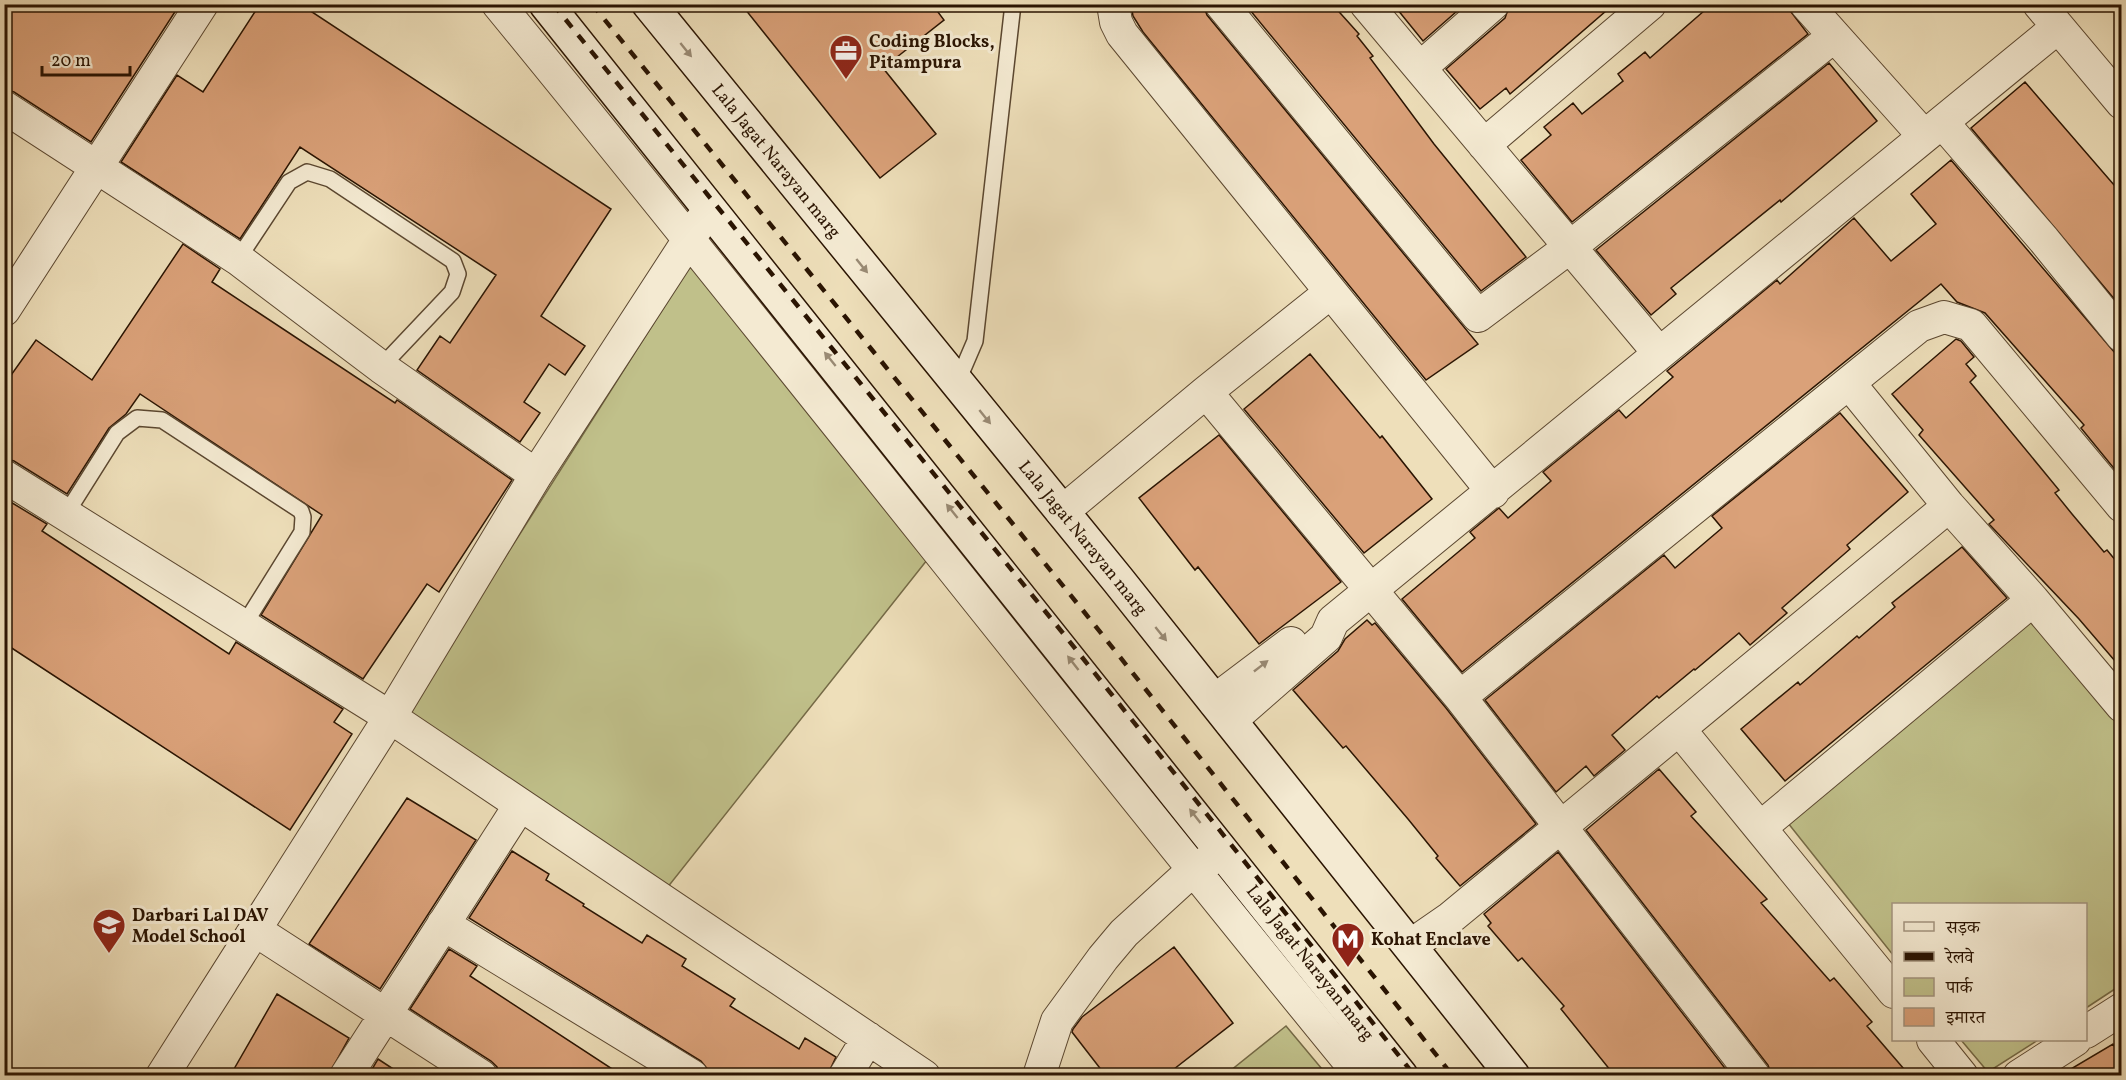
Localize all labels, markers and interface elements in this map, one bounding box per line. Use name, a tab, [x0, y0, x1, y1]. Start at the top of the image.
place label: Coding Blocks, Pitampura	[869, 30, 995, 76]
office icon: Coding Blocks, Pitampura	[828, 33, 864, 80]
scale bar	[42, 39, 130, 77]
one-way arrow	[679, 42, 692, 58]
text: 20 m	[51, 49, 91, 74]
street label: Lala Jagat Narayan marg	[705, 79, 846, 244]
one-way arrow	[855, 258, 868, 273]
one-way arrow	[824, 351, 836, 366]
one-way arrow	[978, 409, 991, 424]
street label: Lala Jagat Narayan marg	[1012, 456, 1153, 621]
one-way arrow	[945, 503, 958, 519]
one-way arrow	[1154, 626, 1167, 642]
one-way arrow	[1067, 655, 1080, 671]
one-way arrow	[1253, 659, 1269, 672]
one-way arrow	[1188, 808, 1201, 824]
street label: Lala Jagat Narayan marg	[1239, 880, 1379, 1047]
legend	[1892, 903, 2087, 1041]
place label: Darbari Lal DAV Model School	[132, 904, 269, 950]
school or university icon: Darbari Lal DAV Model School	[91, 907, 127, 954]
text: सड़क	[1945, 916, 1981, 941]
metro station icon: Kohat Enclave	[1330, 921, 1366, 968]
place label: Kohat Enclave	[1371, 928, 1491, 953]
text: रेलवे	[1944, 946, 1975, 971]
text: पार्क	[1945, 976, 1974, 1001]
text: इमारत	[1945, 1006, 1986, 1031]

